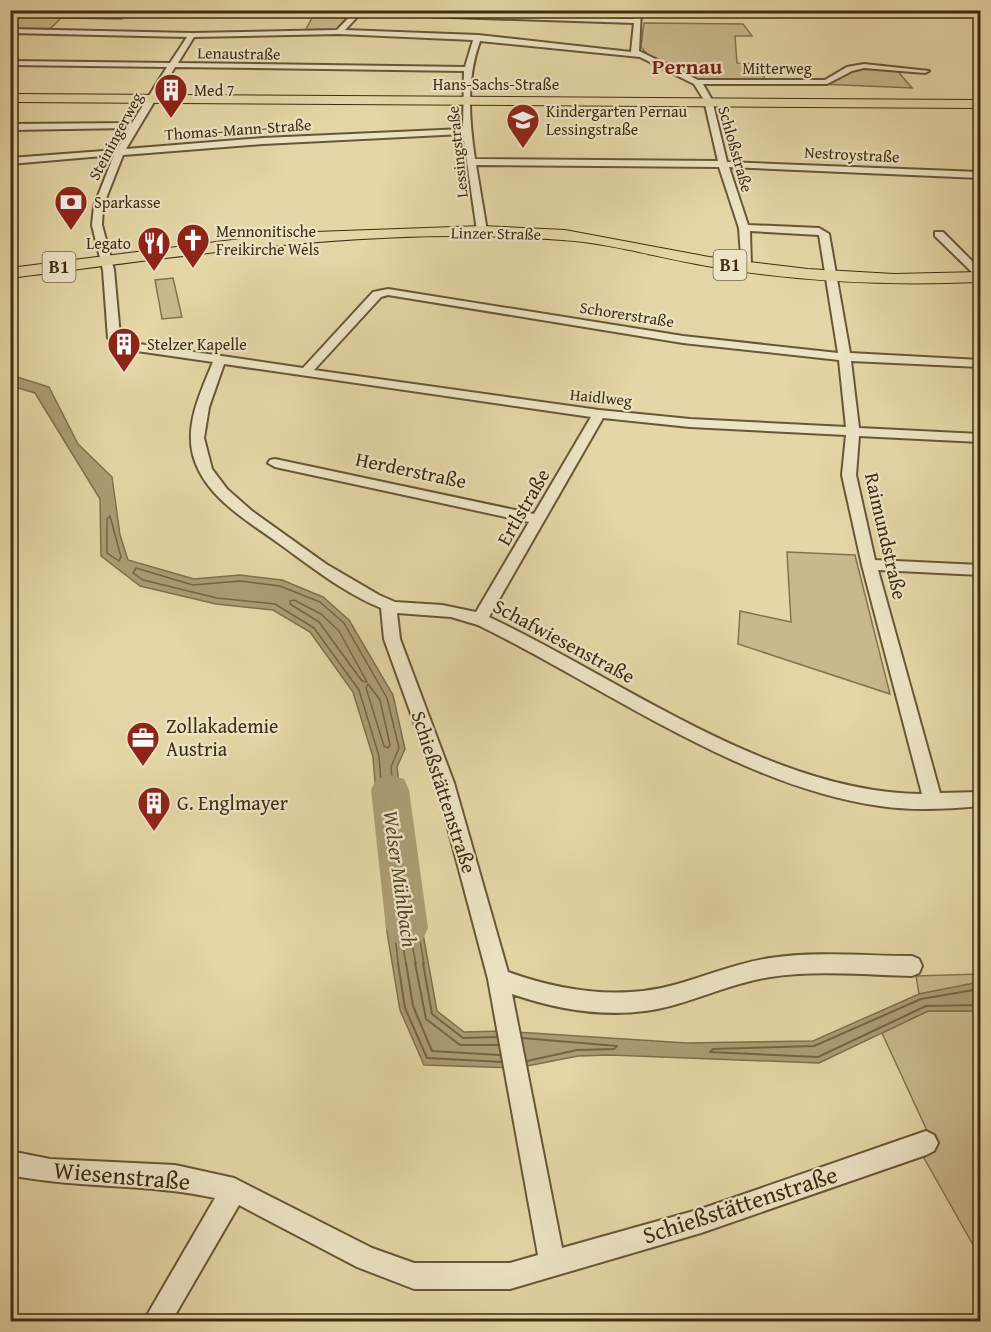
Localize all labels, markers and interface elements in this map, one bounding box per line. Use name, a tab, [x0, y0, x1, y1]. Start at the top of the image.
street label: Lenaustraße	[197, 40, 281, 66]
district label: Pernau	[652, 50, 723, 82]
street label: Mitterweg	[742, 56, 812, 80]
building icon: Med 7	[153, 72, 189, 119]
street label: Hans-Sachs-Straße	[433, 72, 559, 96]
place label: Med 7	[194, 78, 235, 102]
street label: Steiningerweg	[82, 88, 148, 184]
place label: Kindergarten Pernau Lessingstraße	[546, 99, 688, 141]
school or university icon: Kindergarten Pernau Lessingstraße	[505, 102, 541, 149]
street label: Schloßstraße	[712, 103, 760, 195]
street label: Lessingstraße	[440, 105, 474, 199]
street label: Thomas-Mann-Straße	[164, 112, 312, 146]
street label: Nestroystraße	[804, 140, 900, 168]
bank icon: Sparkasse	[53, 184, 89, 231]
place label: Sparkasse	[94, 190, 161, 214]
place label: Mennonitische Freikirche Wels	[216, 219, 319, 261]
street label: Linzer Straße	[451, 220, 541, 246]
church icon: Mennonitische Freikirche Wels	[175, 222, 211, 269]
restaurant icon: Legato	[136, 225, 172, 272]
place label: Legato	[86, 231, 131, 255]
road number: B1	[714, 250, 746, 280]
road number: B1	[42, 252, 76, 282]
street label: Schorerstraße	[578, 295, 676, 333]
building icon: Stelzer Kapelle	[106, 326, 142, 373]
place label: Stelzer Kapelle	[147, 332, 247, 356]
street label: Haidlweg	[569, 382, 633, 412]
street label: Herderstraße	[353, 444, 469, 495]
street label: Ertlstraße	[489, 463, 556, 551]
street label: Raimundstraße	[858, 470, 915, 602]
street label: Schafwiesenstraße	[488, 591, 640, 690]
street label: Schießstättenstraße	[405, 707, 484, 877]
place label: Zollakademie Austria	[166, 711, 279, 763]
office icon: Zollakademie Austria	[125, 720, 161, 767]
building icon: G. Englmayer	[136, 785, 172, 832]
place label: G. Englmayer	[177, 788, 288, 817]
water label: Welser Mühlbach	[376, 808, 426, 950]
street label: Wiesenstraße	[52, 1152, 192, 1199]
street label: Schießstättenstraße	[638, 1157, 842, 1253]

